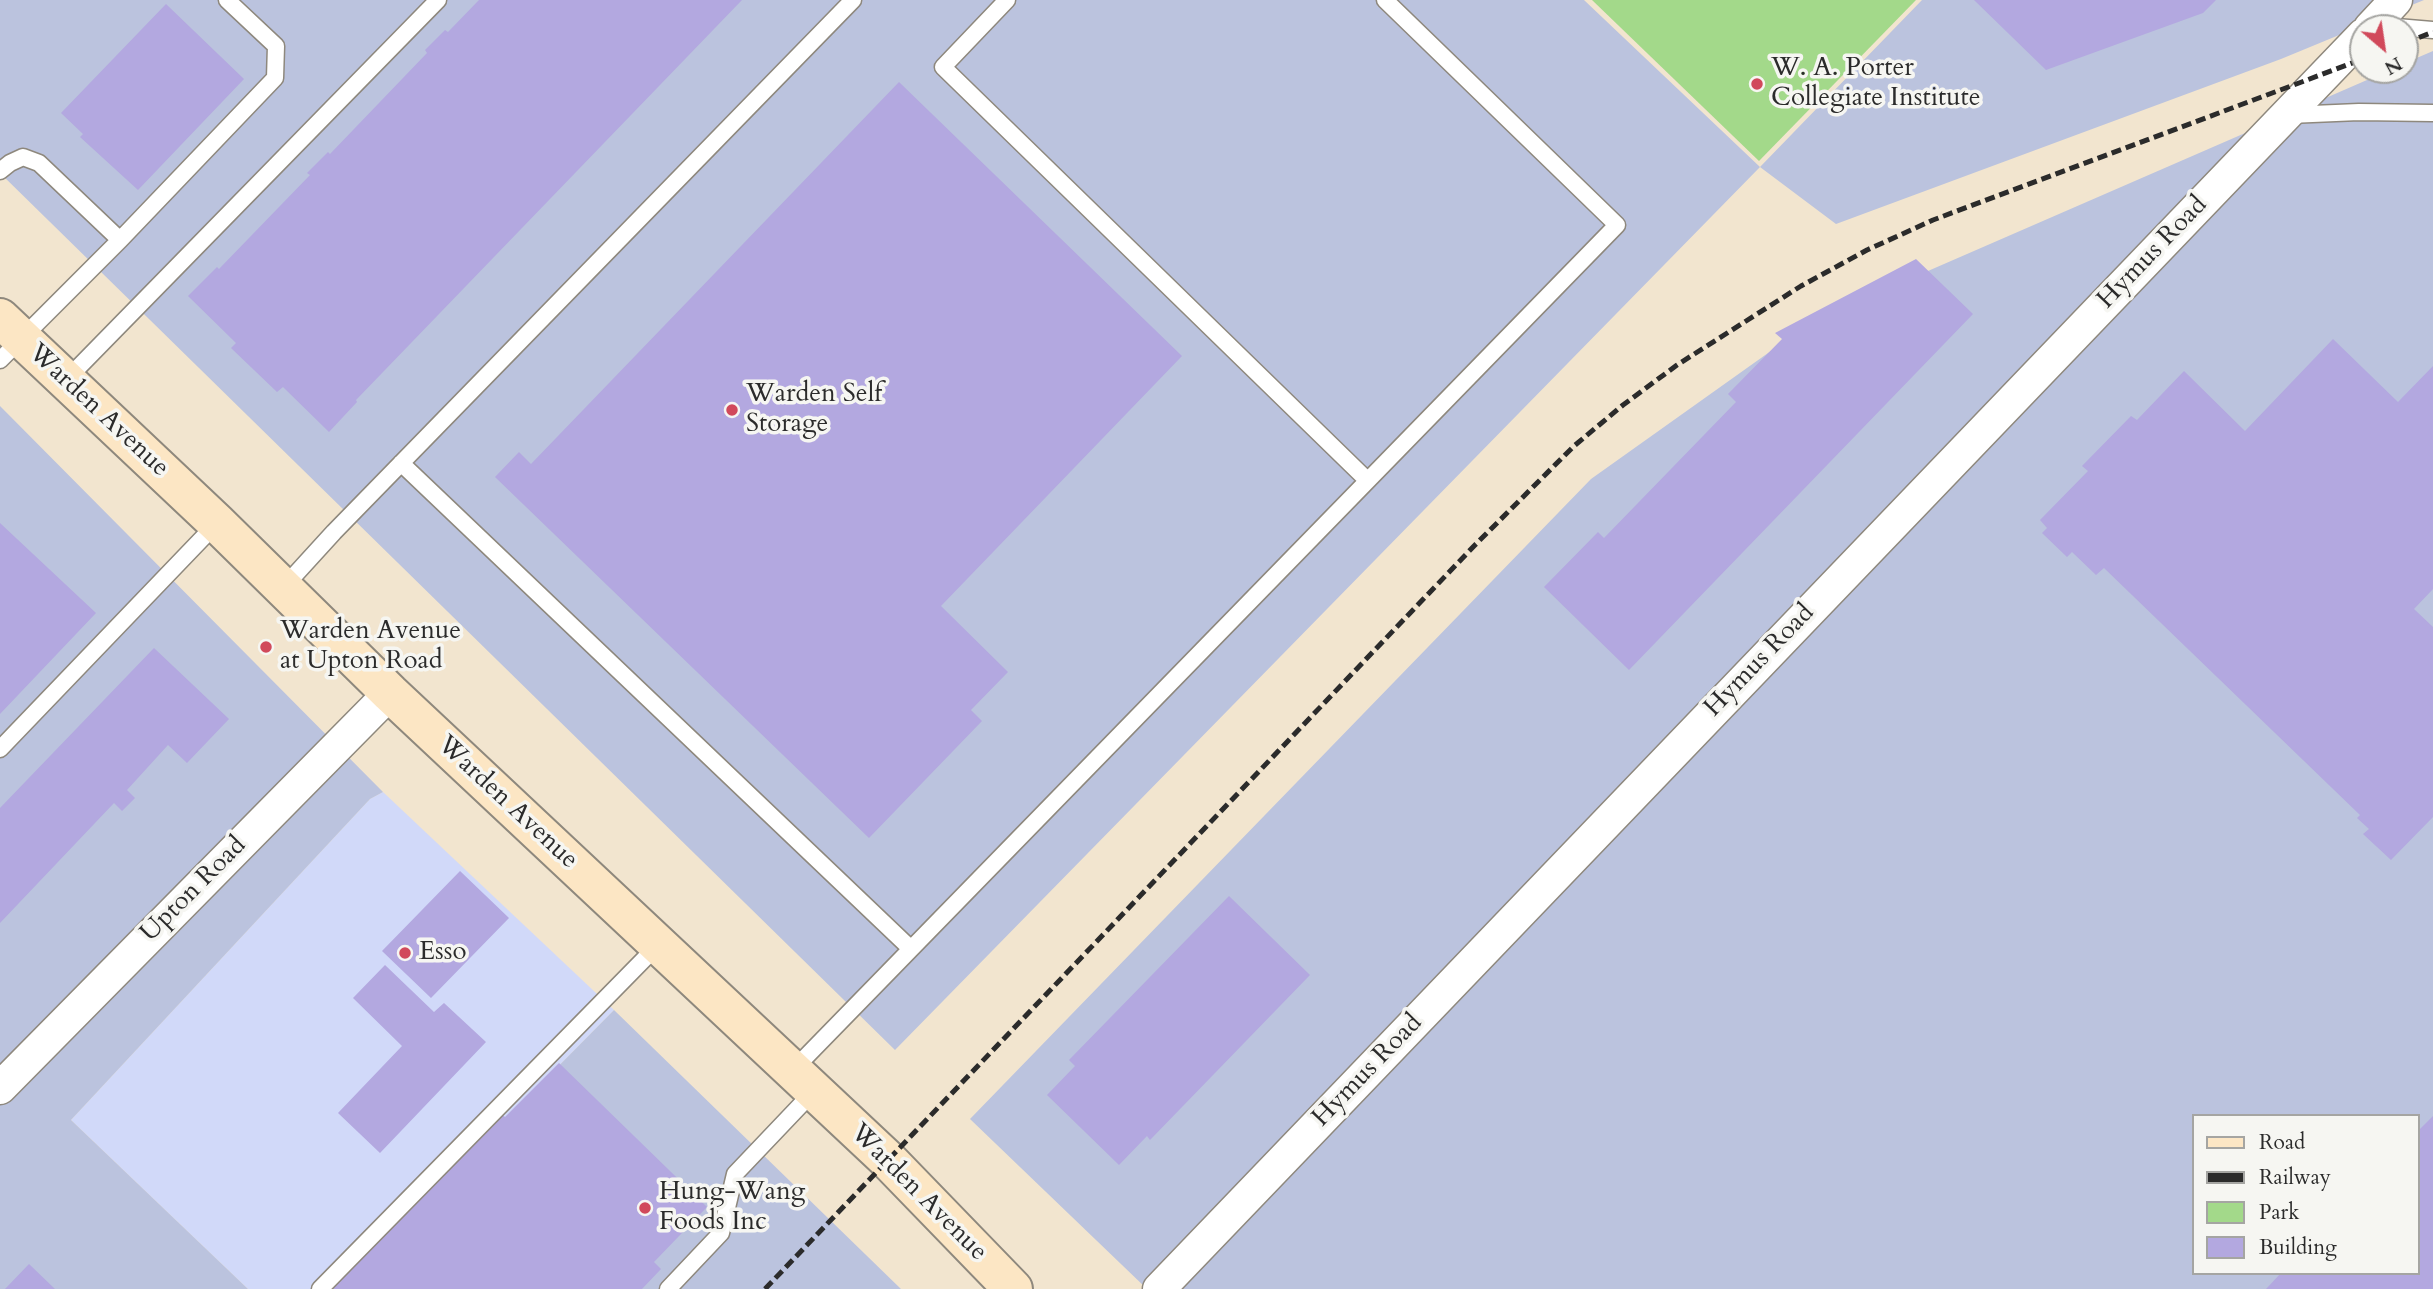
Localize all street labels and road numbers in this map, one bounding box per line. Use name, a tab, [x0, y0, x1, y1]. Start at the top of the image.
street label: Hymus Road	[2092, 190, 2214, 316]
street label: Warden Avenue	[21, 338, 175, 484]
street label: Hymus Road	[1699, 598, 1821, 724]
street label: Warden Avenue	[430, 730, 584, 876]
street label: Upton Road	[135, 831, 253, 949]
street label: Hymus Road	[1307, 1008, 1429, 1134]
street label: Warden Avenue	[843, 1118, 993, 1268]

